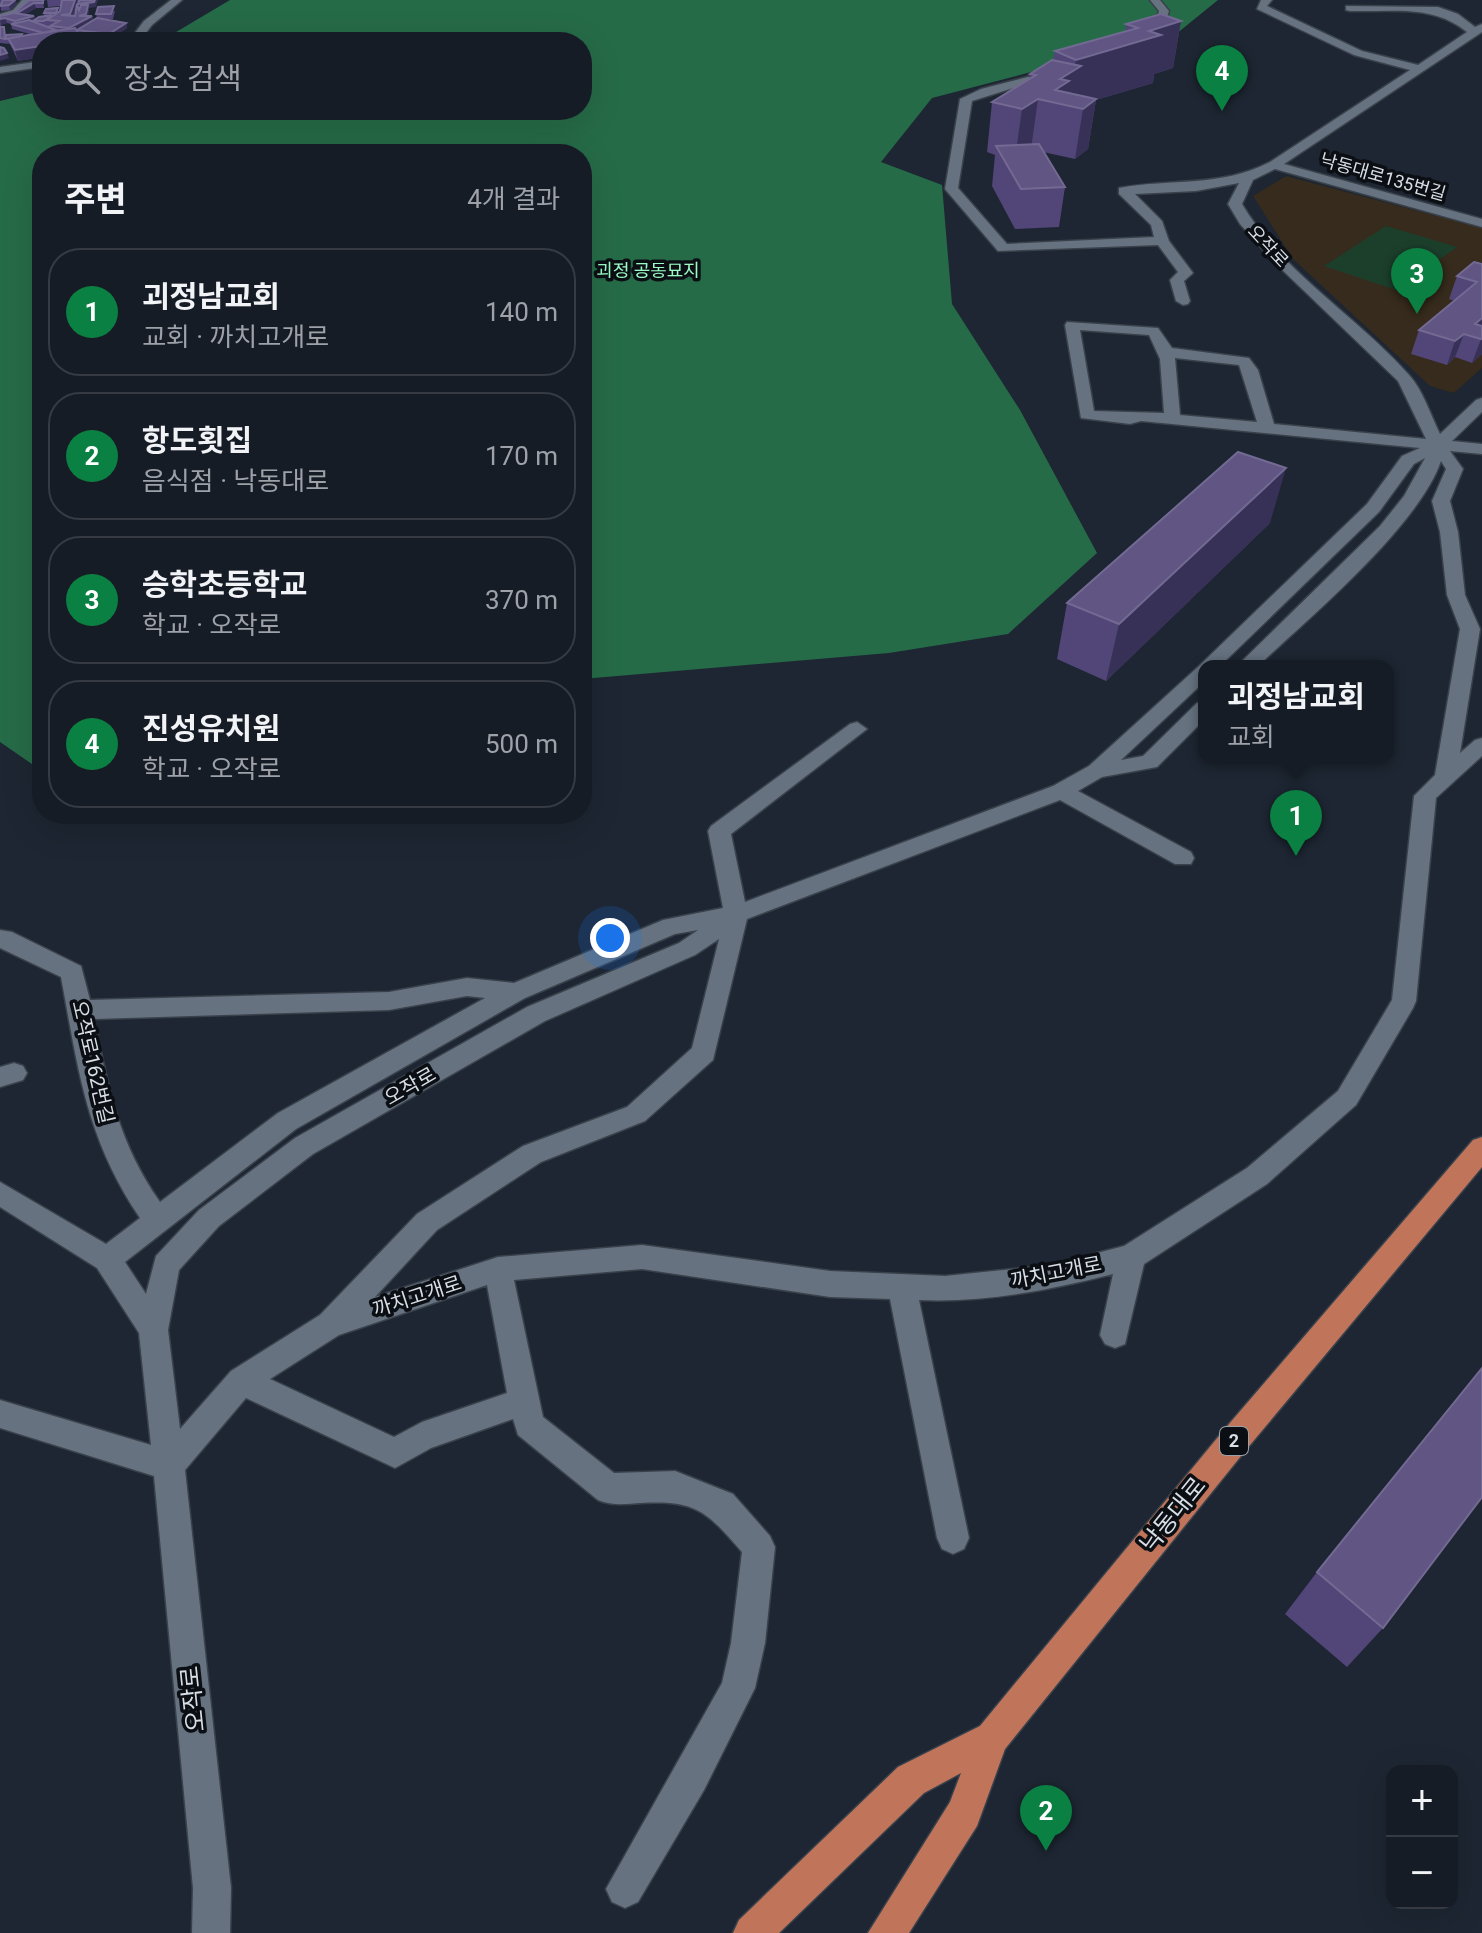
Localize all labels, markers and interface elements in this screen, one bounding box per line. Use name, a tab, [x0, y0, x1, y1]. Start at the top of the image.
search box	[32, 32, 592, 120]
pin: 4	[1196, 45, 1248, 111]
icon: search	[60, 54, 104, 98]
text: 장소 검색	[124, 61, 242, 96]
street label: 낙동대로135번길	[1318, 149, 1448, 204]
text: 주변	[64, 179, 127, 219]
text: 4개 결과	[467, 184, 560, 214]
street label: 오작로	[1244, 220, 1293, 271]
pin: 3	[1391, 248, 1443, 314]
park label: 괴정 공동묘지	[596, 260, 700, 281]
text: 괴정남교회	[142, 279, 280, 314]
text: 1	[85, 297, 99, 327]
text: 140 m	[485, 297, 558, 327]
text: 교회 · 까치고개로	[142, 322, 329, 352]
text: 항도횟집	[142, 423, 252, 458]
text: 2	[85, 441, 99, 471]
text: 170 m	[485, 441, 558, 471]
text: 음식점 · 낙동대로	[142, 466, 329, 496]
text: 승학초등학교	[142, 567, 308, 602]
text: 3	[85, 585, 99, 615]
text: 370 m	[485, 585, 558, 615]
text: 학교 · 오작로	[142, 610, 281, 640]
popup	[1198, 660, 1394, 764]
text: 괴정남교회	[1227, 679, 1365, 714]
text: 진성유치원	[142, 711, 280, 746]
text: 교회	[1227, 722, 1275, 752]
text: 4	[85, 729, 99, 759]
text: 500 m	[485, 729, 558, 759]
text: 학교 · 오작로	[142, 754, 281, 784]
pin: 1	[1270, 790, 1322, 856]
your location	[590, 918, 630, 958]
street label: 오작로162번길	[67, 998, 119, 1126]
street label: 오작로	[380, 1062, 440, 1110]
street label: 까치고개로	[1009, 1251, 1103, 1293]
street label: 까치고개로	[370, 1270, 464, 1322]
road number: 2	[1220, 1427, 1248, 1455]
street label: 낙동대로	[1134, 1472, 1212, 1558]
street label: 오작로	[176, 1665, 210, 1733]
map controls	[1386, 1765, 1458, 1909]
button: +	[1386, 1765, 1458, 1837]
pin: 2	[1020, 1785, 1072, 1851]
button: −	[1386, 1837, 1458, 1909]

